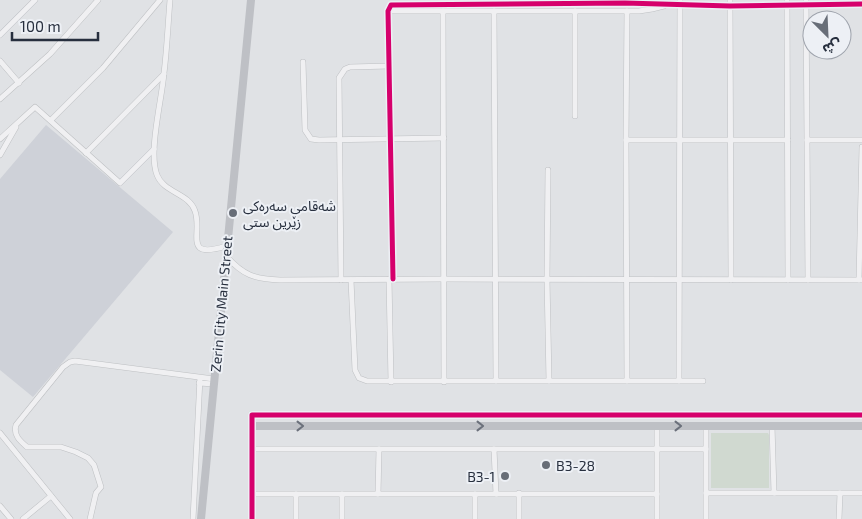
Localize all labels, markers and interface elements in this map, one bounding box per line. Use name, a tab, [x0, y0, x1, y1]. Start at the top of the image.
scale bar	[12, 10, 99, 42]
north arrow	[802, 10, 852, 60]
text: 100 m	[20, 17, 61, 35]
text: ش	[820, 36, 845, 59]
place label: شەقامی سەرەکی زێرین ستی	[243, 197, 336, 231]
marker: شەقامی سەرەکی زێرین ستی	[227, 207, 239, 219]
street label: Zerin City Main Street	[207, 235, 235, 373]
one-way arrow	[297, 421, 305, 431]
one-way arrow	[477, 421, 485, 431]
one-way arrow	[674, 421, 682, 431]
place label: B3-28	[556, 457, 595, 474]
marker: B3-28	[540, 459, 552, 471]
place label: B3-1	[467, 468, 495, 485]
marker: B3-1	[499, 470, 511, 482]

